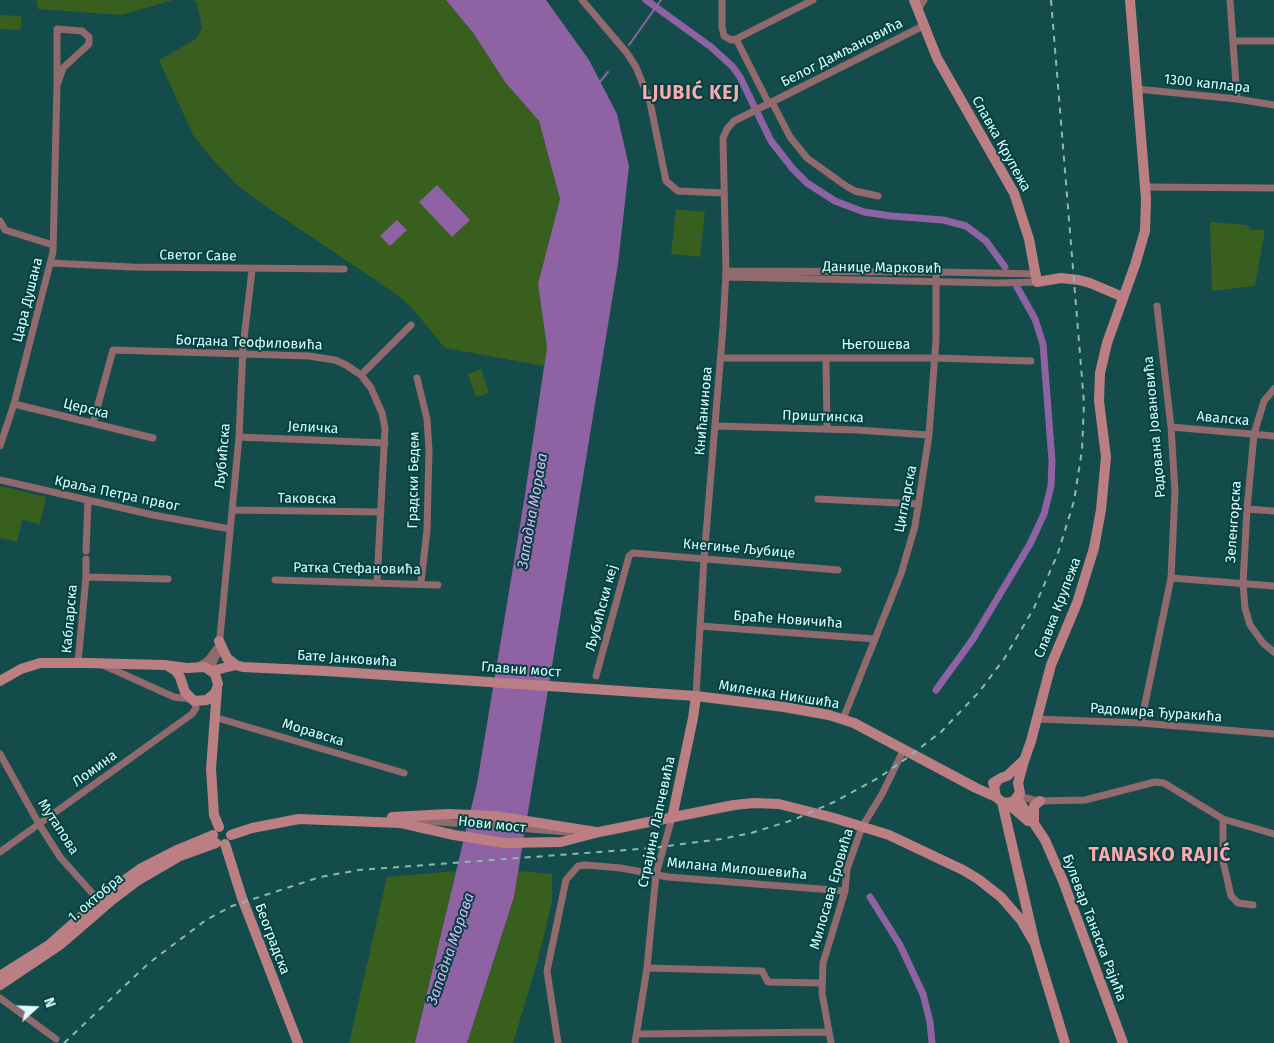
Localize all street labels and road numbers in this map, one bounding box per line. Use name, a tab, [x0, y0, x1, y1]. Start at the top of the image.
street label: Белог Дамљановића	[778, 15, 906, 91]
street label: 1300 каплара	[1163, 71, 1251, 97]
street label: Славка Крупежа	[968, 93, 1034, 195]
street label: Светог Саве	[159, 247, 237, 265]
street label: Цара Душана	[9, 256, 47, 344]
street label: Данице Марковић	[822, 259, 942, 277]
street label: Богдана Теофиловића	[175, 332, 323, 354]
street label: Његошева	[842, 337, 910, 353]
street label: Радована Јовановића	[1140, 355, 1170, 499]
street label: Книћанинова	[692, 366, 716, 456]
street label: Церска	[61, 395, 111, 423]
street label: Приштинска	[782, 407, 864, 427]
street label: Авалска	[1196, 408, 1250, 430]
street label: Јеличка	[287, 418, 339, 438]
street label: Љубићска	[212, 423, 234, 489]
street label: Градски Бедем	[405, 431, 423, 529]
street label: Цигларска	[891, 464, 921, 534]
street label: Краља Петра првог	[53, 473, 181, 515]
street label: Зеленгорска	[1223, 480, 1245, 564]
street label: Таковска	[278, 490, 336, 508]
street label: Кнегиње Љубице	[682, 536, 796, 562]
street label: Славка Крупежа	[1031, 555, 1085, 661]
street label: Ратка Стефановића	[293, 559, 421, 579]
street label: Љубићски кеј	[582, 563, 622, 653]
street label: Кабларска	[59, 584, 81, 654]
street label: Браће Новичића	[733, 608, 843, 632]
street label: Бате Јанковића	[296, 647, 398, 671]
street label: Главни мост	[480, 659, 562, 681]
street label: Миленка Никшића	[717, 677, 841, 713]
street label: Радомира Ђуракића	[1089, 700, 1223, 726]
street label: Моравска	[280, 716, 346, 750]
street label: Ломина	[69, 747, 121, 791]
street label: Страјина Лапчевића	[635, 755, 679, 889]
street label: Мутапова	[34, 796, 82, 858]
street label: Нови мост	[457, 813, 527, 837]
street label: Милосава Еровића	[807, 827, 857, 951]
street label: Булевар Танаска Рајића	[1058, 852, 1130, 1004]
street label: Милана Милошевића	[666, 854, 808, 884]
street label: 1. октобра	[65, 870, 127, 926]
street label: Београдска	[251, 901, 293, 977]

